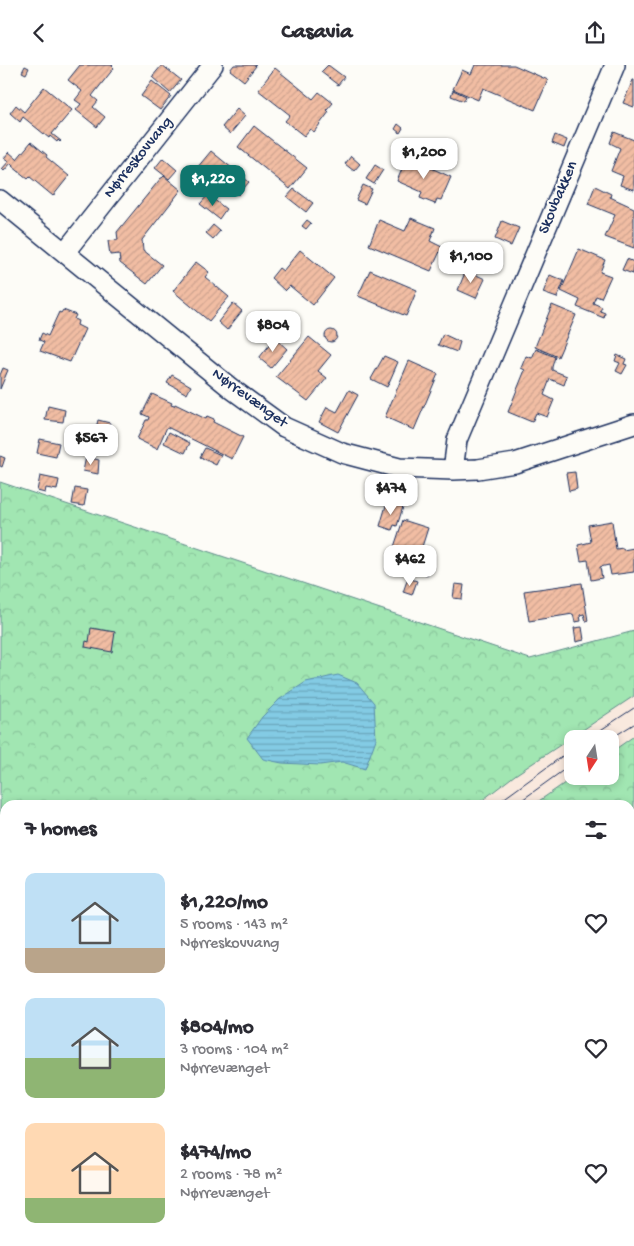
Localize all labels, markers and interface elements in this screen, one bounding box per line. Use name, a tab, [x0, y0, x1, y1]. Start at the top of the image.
icon: back	[25, 19, 53, 47]
icon: share	[581, 19, 609, 47]
text: Casavia	[281, 20, 353, 46]
street label: Nørreskovvang	[100, 113, 178, 203]
pin: $1,200	[383, 137, 465, 180]
text: $1,200	[402, 144, 446, 163]
street label: Skovbakken	[535, 158, 583, 237]
pin: $1,220	[172, 165, 254, 207]
text: $1,220	[191, 171, 235, 190]
pin: $1,100	[430, 241, 512, 284]
text: $1,100	[449, 248, 493, 267]
pin: $804	[243, 311, 303, 353]
text: $804	[257, 317, 289, 336]
street label: Nørrevænget	[207, 365, 292, 434]
pin: $567	[61, 423, 121, 466]
text: $567	[75, 430, 107, 449]
pin: $474	[361, 473, 421, 516]
text: $474	[376, 480, 406, 499]
pin: $462	[380, 545, 440, 587]
text: $462	[395, 551, 425, 570]
north arrow	[564, 730, 619, 785]
map controls	[564, 730, 619, 785]
icon: filters	[582, 816, 610, 844]
text: 7 homes	[25, 818, 97, 843]
text: $1,220/mo	[180, 891, 268, 916]
icon: home	[65, 893, 125, 953]
icon: heart	[582, 909, 610, 937]
text: 5 rooms · 143 m²	[180, 916, 288, 935]
text: Nørreskovvang	[180, 935, 279, 954]
text: $804/mo	[180, 1016, 254, 1041]
icon: home	[65, 1018, 125, 1078]
icon: heart	[582, 1034, 610, 1062]
text: 3 rooms · 104 m²	[180, 1041, 289, 1060]
text: Nørrevænget	[180, 1060, 269, 1079]
text: $474/mo	[180, 1141, 251, 1166]
icon: home	[65, 1143, 125, 1203]
icon: heart	[582, 1159, 610, 1187]
text: 2 rooms · 78 m²	[180, 1166, 282, 1185]
text: Nørrevænget	[180, 1185, 269, 1204]

